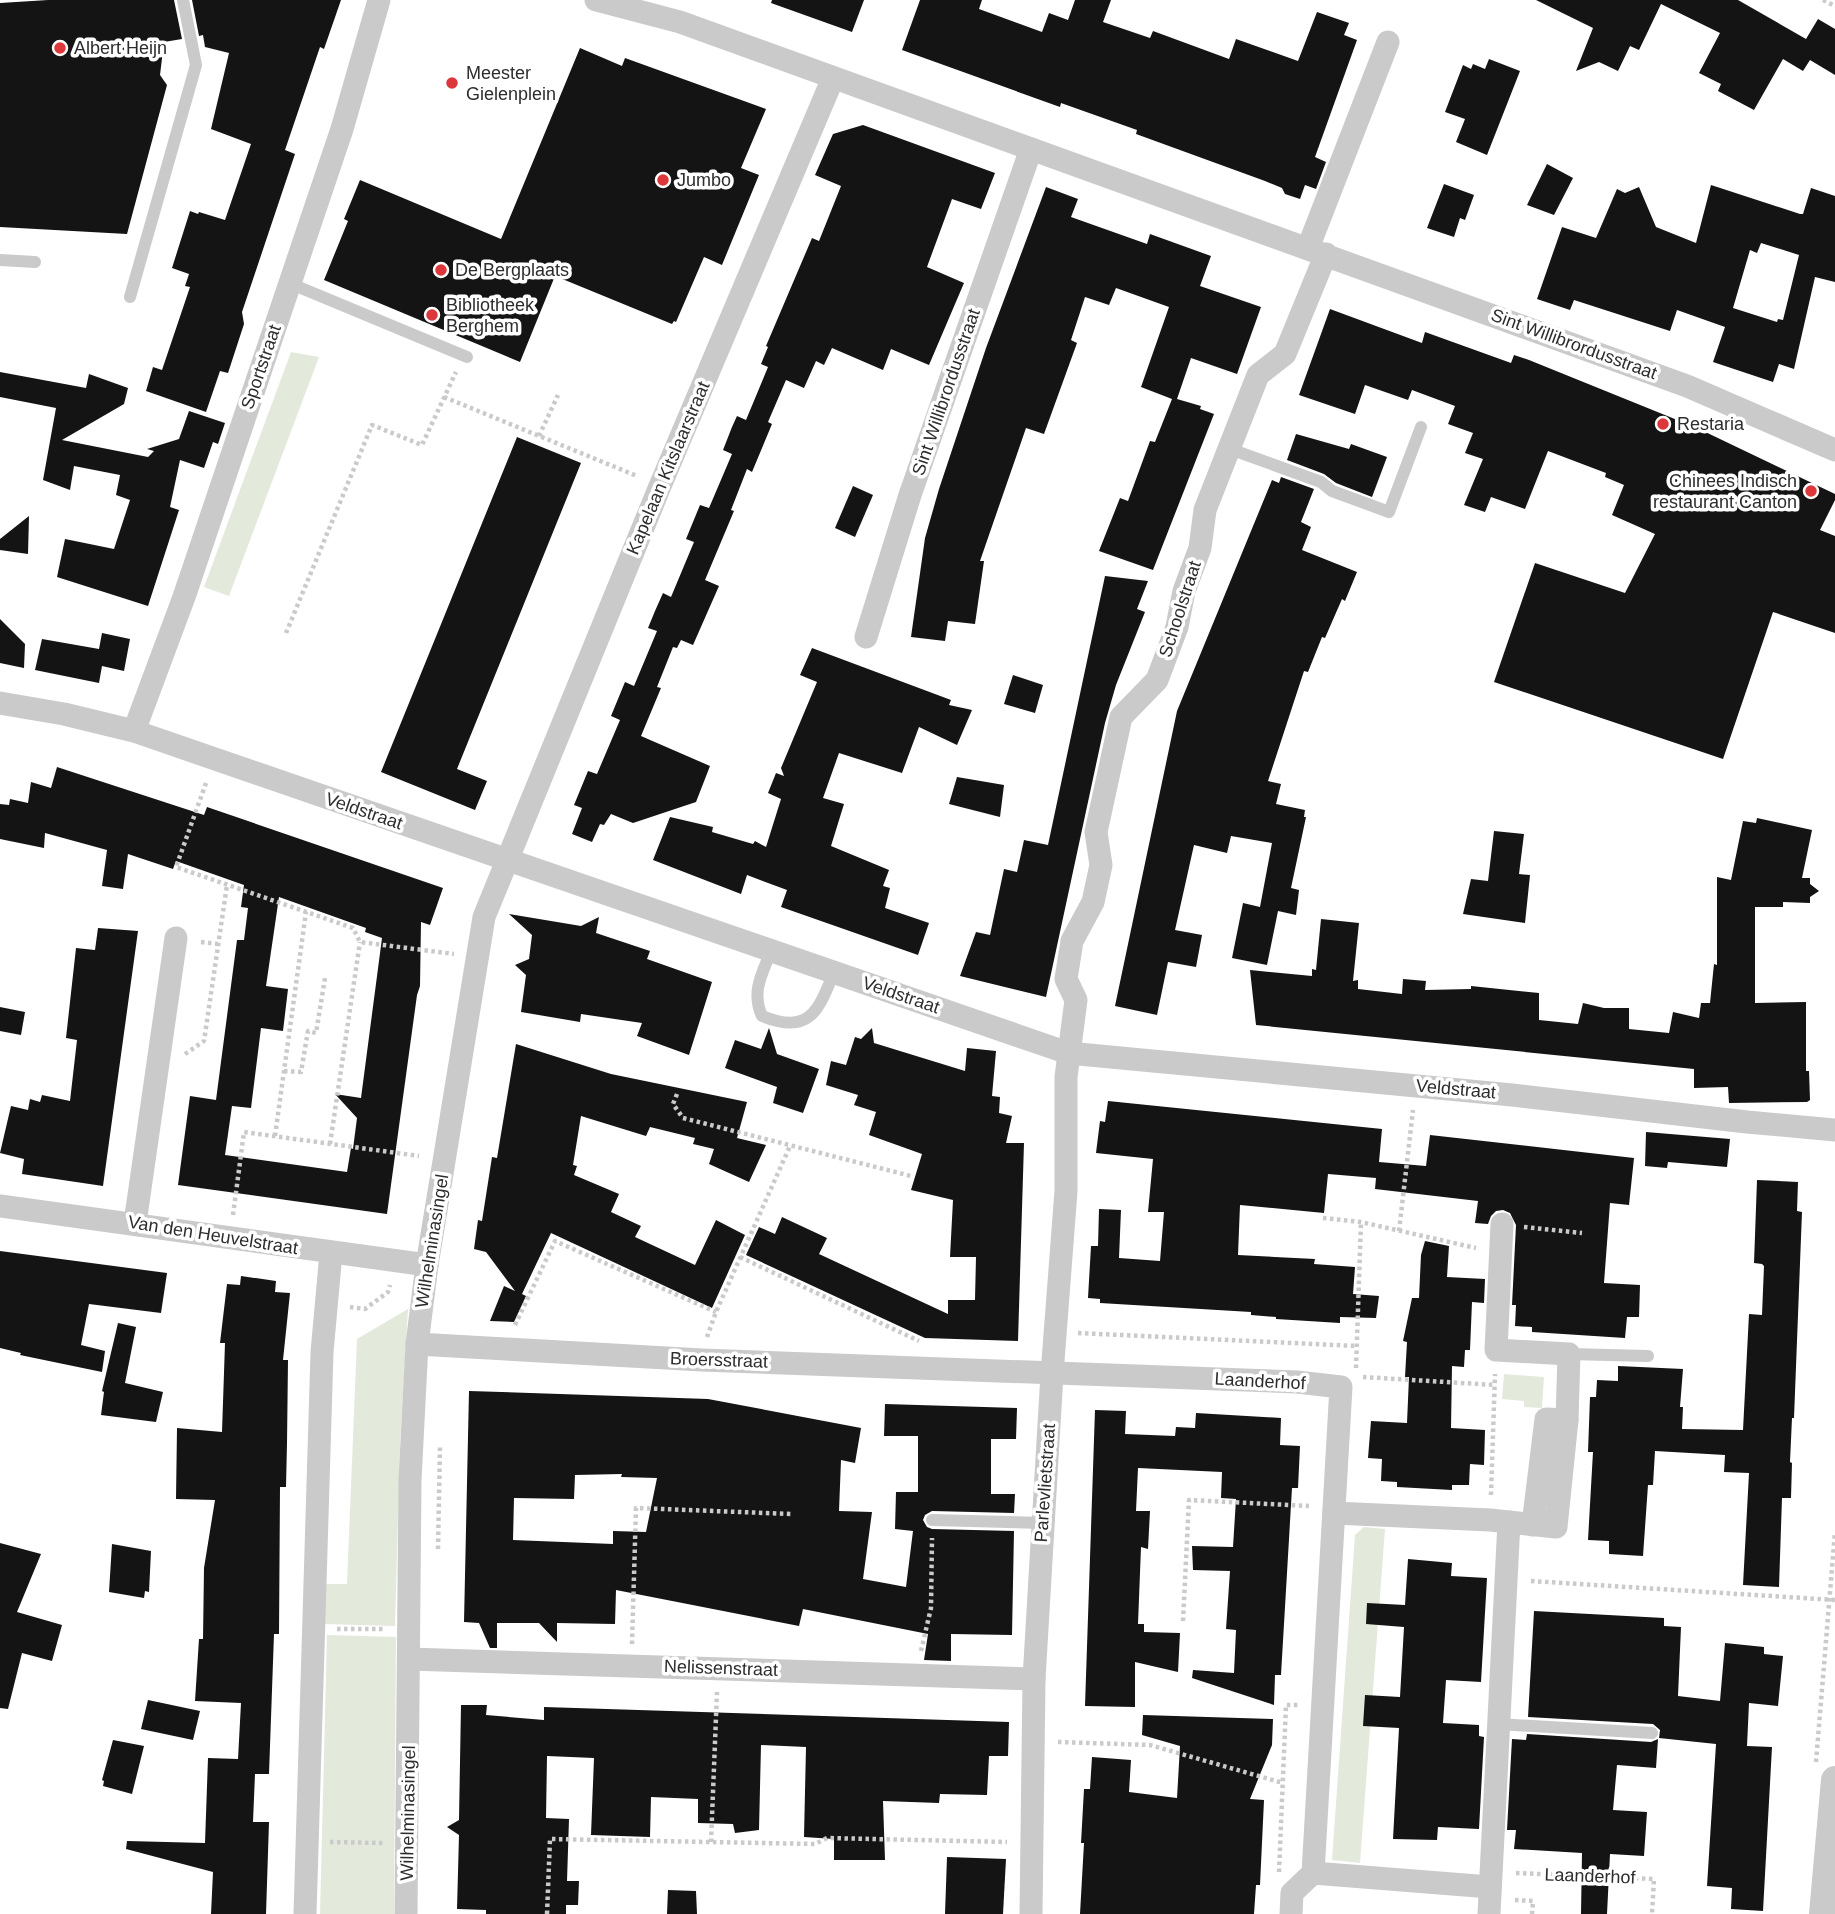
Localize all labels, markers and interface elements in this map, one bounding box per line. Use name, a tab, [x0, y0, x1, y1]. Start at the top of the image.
place label: Albert Heijn	[74, 38, 167, 58]
marker: Albert Heijn	[52, 40, 68, 56]
place label: Meester Gielenplein	[466, 63, 556, 104]
marker: Meester Gielenplein	[444, 75, 460, 91]
place label: Jumbo	[677, 170, 731, 190]
marker: Jumbo	[655, 172, 671, 188]
place label: De Bergplaats	[455, 260, 569, 280]
marker: De Bergplaats	[433, 262, 449, 278]
place label: Bibliotheek Berghem	[446, 295, 535, 336]
street label: Sint Willibrordusstraat	[1488, 305, 1660, 383]
street label: Sint Willibrordusstraat	[908, 306, 984, 478]
marker: Bibliotheek Berghem	[424, 307, 440, 323]
street label: Sportstraat	[237, 322, 285, 412]
street label: Kapelaan Kitslaarstraat	[622, 378, 714, 558]
place label: Restaria	[1677, 414, 1745, 434]
marker: Restaria	[1655, 416, 1671, 432]
place label: Chinees Indisch restaurant Canton	[1653, 471, 1797, 512]
marker: Chinees Indisch restaurant Canton	[1803, 483, 1819, 499]
street label: Schoolstraat	[1155, 558, 1205, 660]
street label: Veldstraat	[323, 789, 405, 833]
street label: Veldstraat	[860, 973, 942, 1017]
street label: Veldstraat	[1415, 1076, 1497, 1102]
street label: Wilhelminasingel	[412, 1173, 452, 1309]
street label: Van den Heuvelstraat	[127, 1212, 299, 1258]
street label: Broersstraat	[670, 1348, 768, 1372]
street label: Laanderhof	[1214, 1369, 1307, 1393]
street label: Parlevlietstraat	[1031, 1423, 1059, 1543]
street label: Nelissenstraat	[664, 1656, 778, 1680]
street label: Wilhelminasingel	[397, 1745, 419, 1881]
street label: Laanderhof	[1544, 1864, 1637, 1888]

